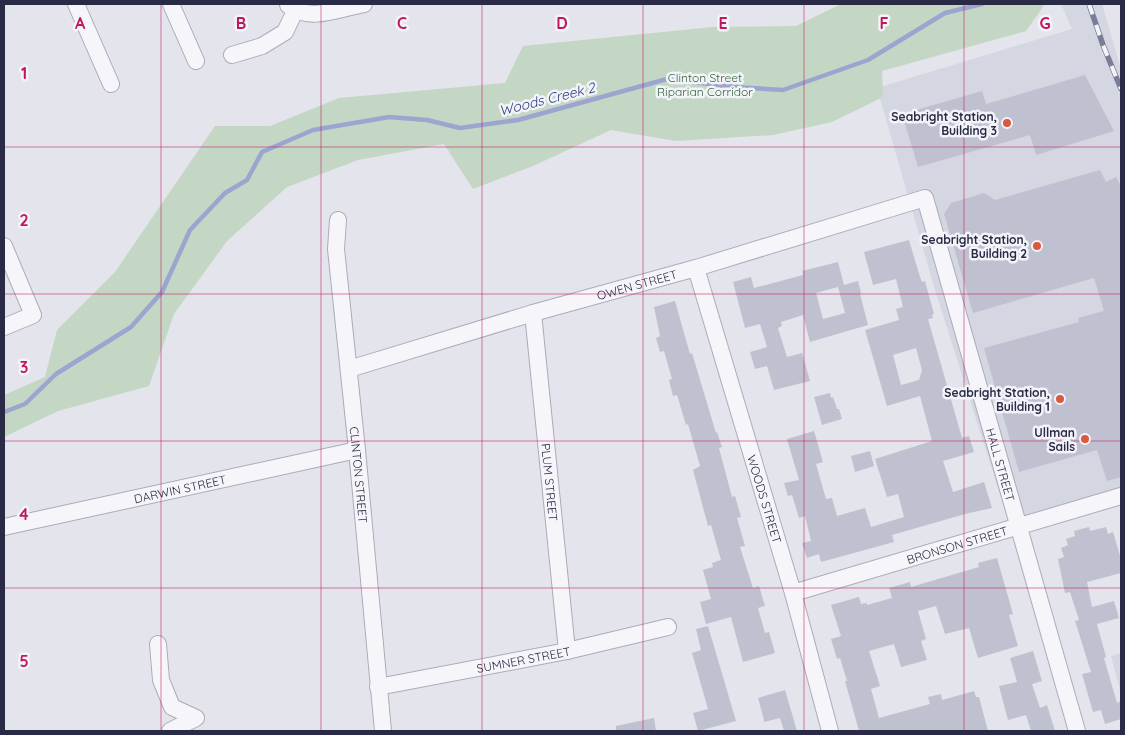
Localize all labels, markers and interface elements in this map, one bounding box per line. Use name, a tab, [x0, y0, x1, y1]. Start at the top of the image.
text: A	[75, 13, 86, 33]
text: B	[236, 13, 246, 33]
text: C	[397, 13, 407, 33]
text: D	[556, 13, 568, 33]
text: E	[718, 13, 728, 33]
text: F	[880, 13, 889, 33]
text: G	[1039, 13, 1051, 33]
text: 1	[21, 63, 27, 83]
park label: Clinton Street Riparian Corridor	[657, 70, 753, 99]
water label: Woods Creek 2	[497, 78, 598, 120]
place label: Seabright Station, Building 3	[891, 109, 997, 138]
marker: Seabright Station, Building 3	[1001, 117, 1013, 129]
text: 2	[19, 210, 29, 230]
place label: Seabright Station, Building 2	[921, 232, 1027, 261]
marker: Seabright Station, Building 2	[1031, 240, 1043, 252]
street label: OWEN STREET	[595, 266, 679, 303]
text: 3	[20, 357, 28, 377]
place label: Seabright Station, Building 1	[944, 385, 1050, 414]
marker: Seabright Station, Building 1	[1054, 393, 1066, 405]
place label: Ullman Sails	[1034, 425, 1075, 454]
street label: CLINTON STREET	[347, 426, 371, 524]
street label: HALL STREET	[983, 426, 1019, 503]
marker: Ullman Sails	[1079, 433, 1091, 445]
street label: PLUM STREET	[539, 443, 561, 522]
street label: WOODS STREET	[745, 453, 785, 545]
street label: DARWIN STREET	[132, 471, 227, 506]
text: 4	[19, 504, 29, 524]
street label: BRONSON STREET	[905, 522, 1009, 567]
street label: SUMNER STREET	[475, 643, 572, 676]
text: 5	[19, 651, 29, 671]

